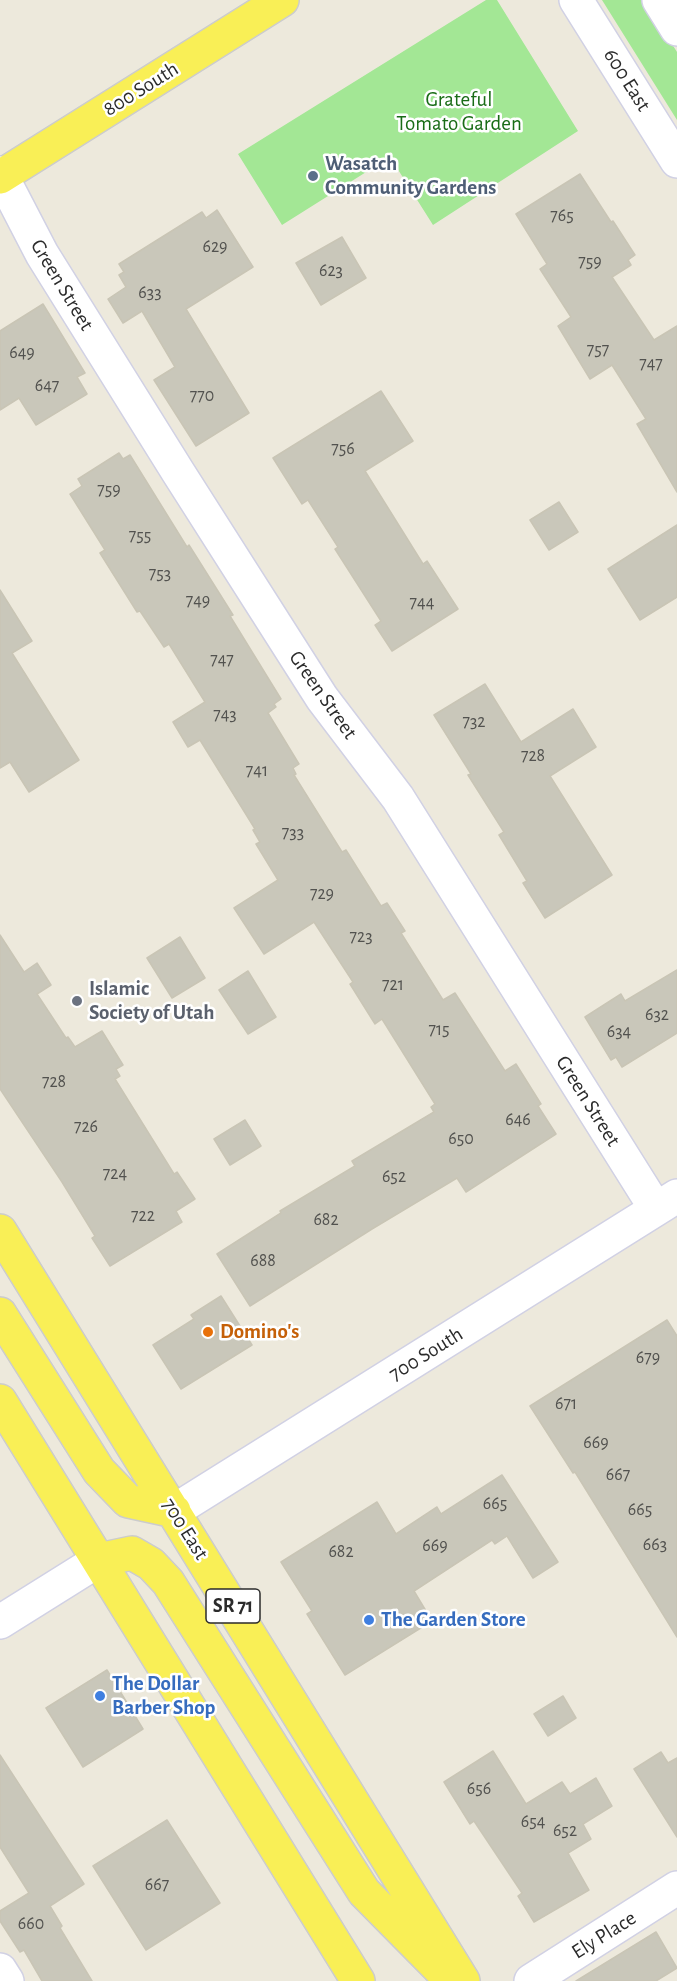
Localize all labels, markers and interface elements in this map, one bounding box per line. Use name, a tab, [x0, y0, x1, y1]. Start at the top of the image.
street label: 600 East	[598, 44, 656, 116]
street label: 800 South	[99, 56, 183, 122]
park label: Grateful Tomato Garden	[396, 87, 522, 137]
place label: Wasatch Community Gardens	[325, 151, 496, 201]
marker: Wasatch Community Gardens	[306, 169, 320, 183]
house number: 765	[550, 205, 574, 227]
street label: Green Street	[25, 235, 99, 335]
house number: 629	[202, 236, 228, 258]
house number: 759	[578, 251, 602, 273]
house number: 623	[319, 260, 343, 282]
house number: 633	[138, 282, 162, 304]
house number: 757	[587, 339, 609, 361]
house number: 649	[9, 342, 35, 364]
house number: 747	[639, 353, 663, 375]
house number: 647	[35, 375, 59, 397]
house number: 770	[190, 385, 214, 407]
house number: 756	[331, 438, 355, 460]
house number: 759	[97, 479, 121, 501]
house number: 755	[129, 525, 151, 547]
house number: 753	[149, 563, 171, 585]
house number: 749	[186, 590, 210, 612]
house number: 744	[410, 592, 434, 614]
street label: Green Street	[283, 646, 363, 744]
house number: 747	[210, 649, 234, 671]
house number: 743	[213, 704, 237, 726]
house number: 732	[462, 711, 486, 733]
house number: 728	[521, 745, 545, 767]
house number: 741	[246, 760, 268, 782]
house number: 733	[282, 822, 304, 844]
house number: 729	[310, 883, 334, 905]
house number: 723	[349, 926, 373, 948]
house number: 721	[382, 974, 404, 996]
place label: Islamic Society of Utah	[89, 976, 214, 1026]
marker: Islamic Society of Utah	[70, 994, 84, 1008]
house number: 632	[645, 1004, 669, 1026]
house number: 715	[428, 1019, 450, 1041]
house number: 634	[607, 1021, 631, 1043]
street label: Green Street	[550, 1051, 626, 1151]
house number: 728	[42, 1071, 66, 1093]
house number: 646	[505, 1109, 531, 1131]
house number: 726	[74, 1116, 98, 1138]
house number: 650	[448, 1128, 474, 1150]
house number: 724	[103, 1163, 127, 1185]
house number: 652	[382, 1166, 406, 1188]
house number: 722	[131, 1205, 155, 1227]
house number: 682	[313, 1209, 339, 1231]
house number: 688	[250, 1250, 276, 1272]
place label: Domino's	[220, 1319, 299, 1345]
street label: 700 South	[384, 1321, 468, 1387]
marker: Domino's	[201, 1325, 215, 1339]
house number: 679	[636, 1347, 660, 1369]
house number: 671	[555, 1393, 577, 1415]
house number: 669	[583, 1432, 609, 1454]
house number: 667	[606, 1464, 630, 1486]
street label: 700 East	[156, 1493, 214, 1565]
house number: 665	[483, 1493, 507, 1515]
house number: 665	[628, 1499, 652, 1521]
house number: 663	[643, 1534, 667, 1556]
house number: 669	[422, 1535, 448, 1557]
house number: 682	[328, 1541, 354, 1563]
road number: SR 71	[206, 1589, 260, 1623]
place label: The Garden Store	[381, 1607, 526, 1633]
marker: The Garden Store	[362, 1613, 376, 1627]
place label: The Dollar Barber Shop	[112, 1671, 215, 1721]
marker: The Dollar Barber Shop	[93, 1689, 107, 1703]
house number: 656	[467, 1778, 491, 1800]
house number: 654	[521, 1811, 545, 1833]
house number: 652	[553, 1820, 577, 1842]
house number: 667	[145, 1874, 169, 1896]
street label: Ely Place	[567, 1905, 641, 1965]
house number: 660	[18, 1913, 44, 1935]

